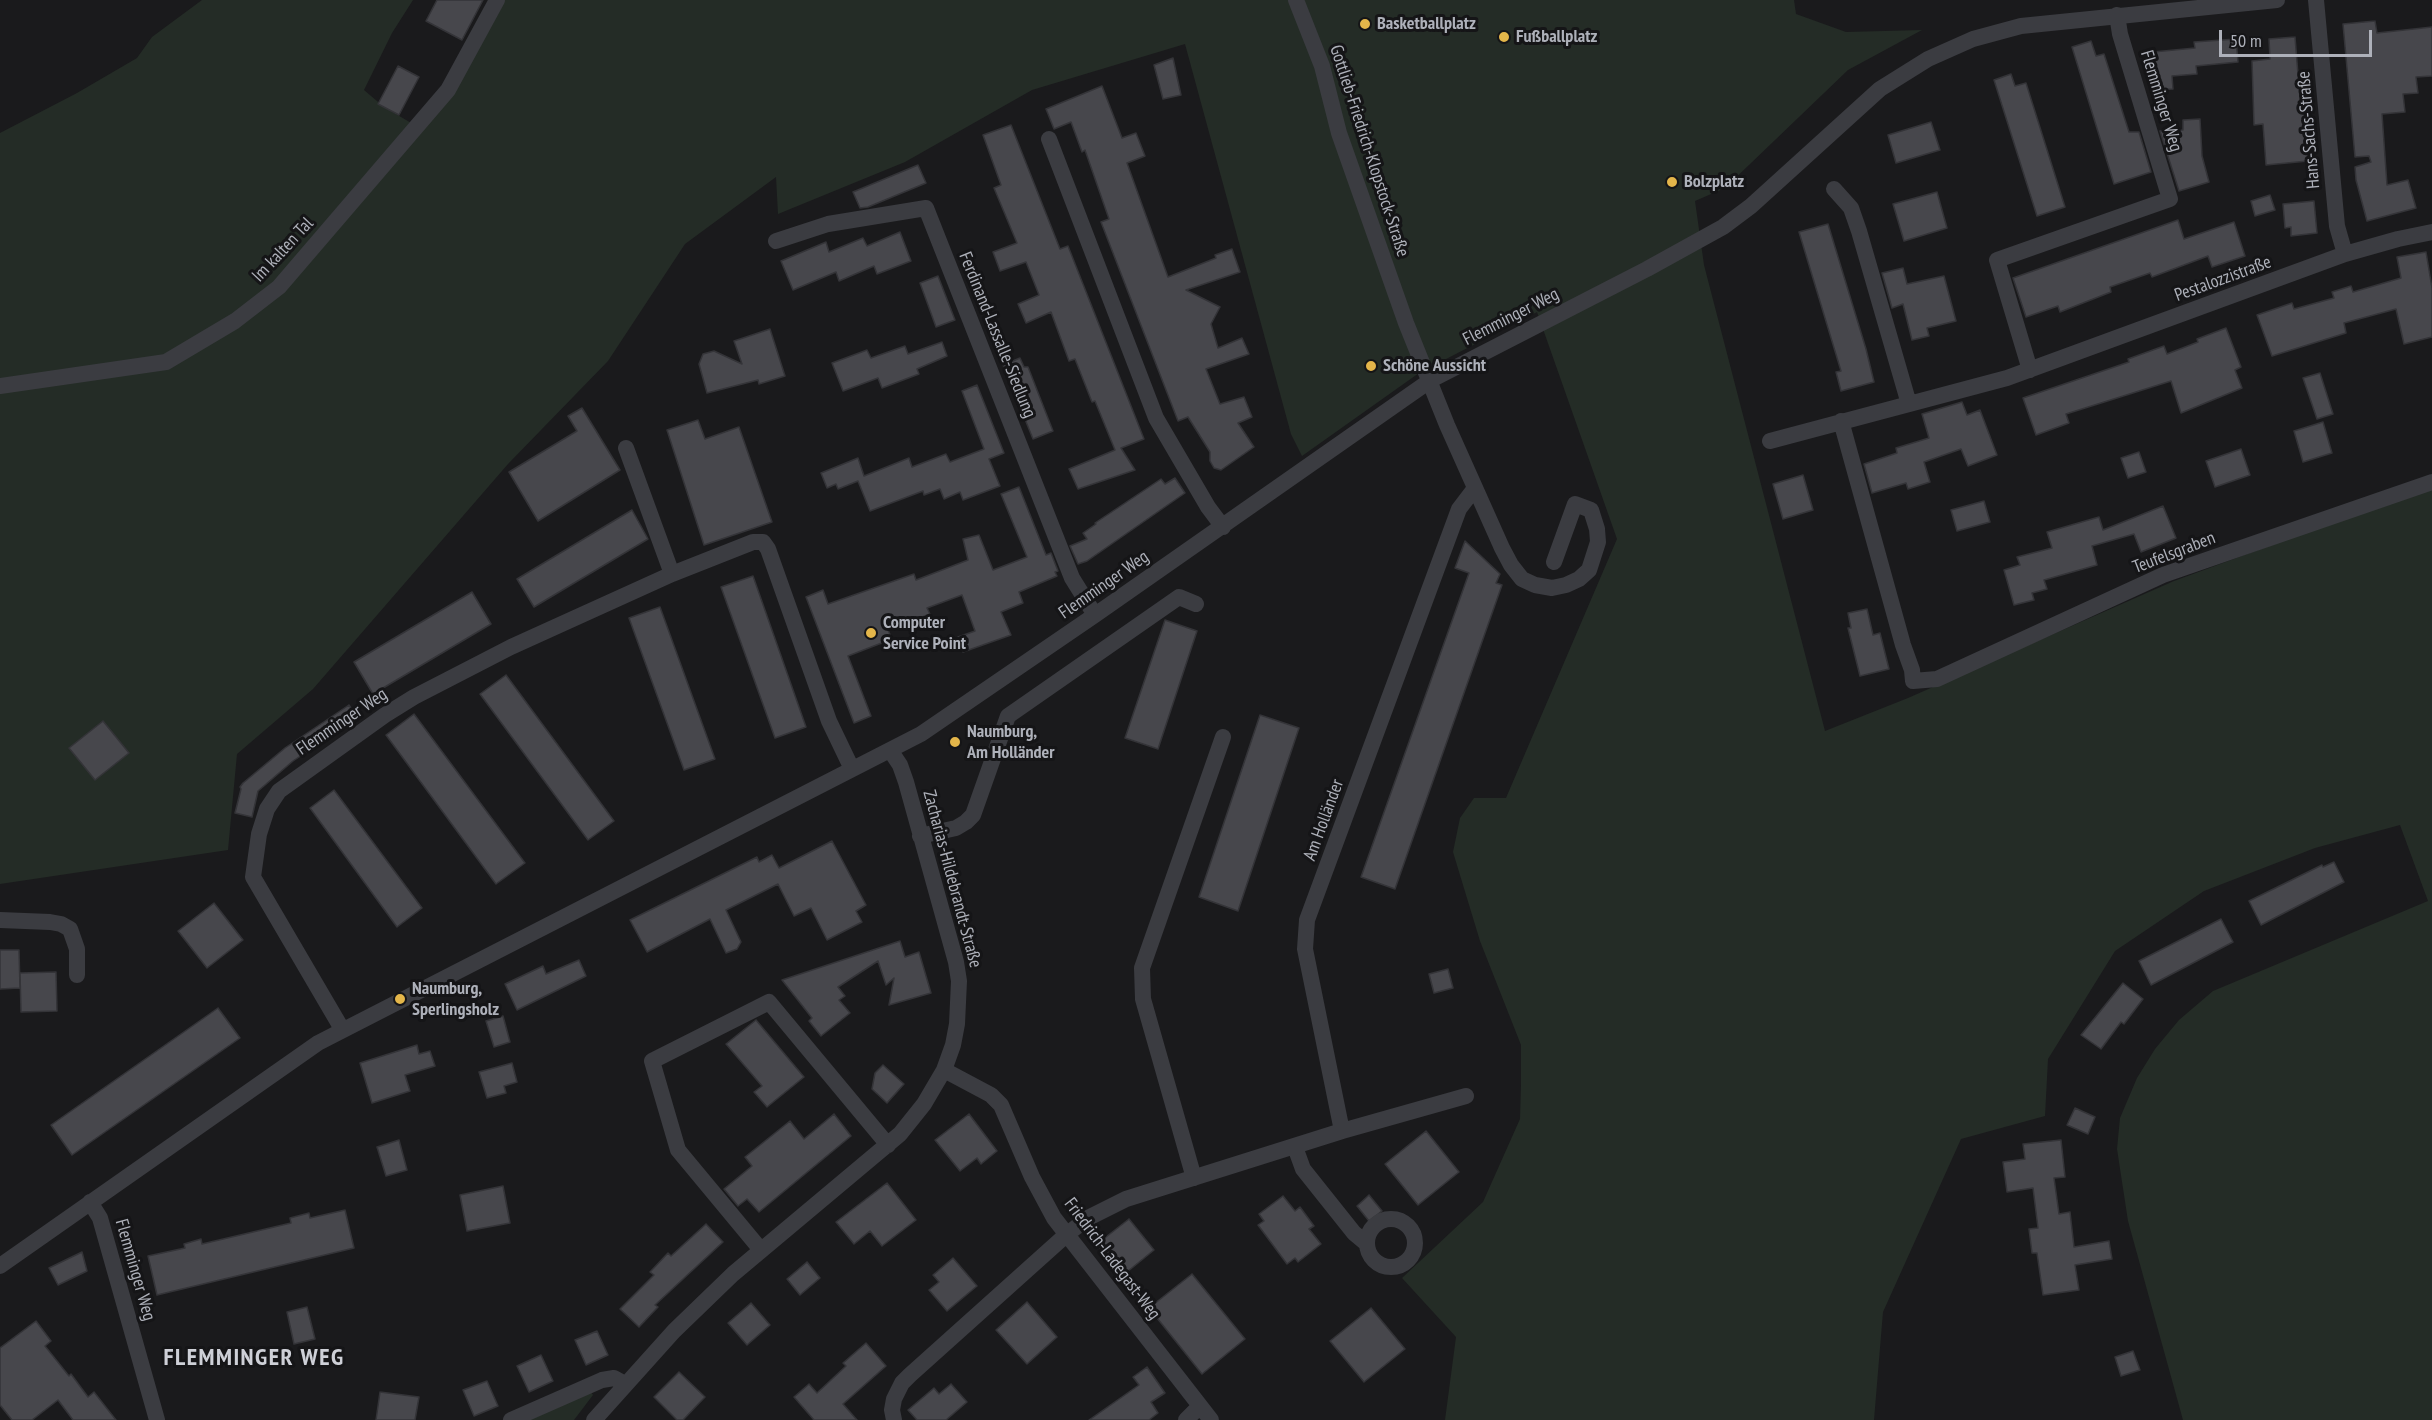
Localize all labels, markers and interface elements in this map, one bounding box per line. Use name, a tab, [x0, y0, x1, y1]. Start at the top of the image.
place label: Basketballplatz	[1377, 13, 1476, 35]
marker: Basketballplatz	[1358, 17, 1372, 31]
scale bar	[2222, 18, 2375, 56]
place label: Fußballplatz	[1516, 26, 1597, 48]
text: 50 m	[2230, 29, 2262, 52]
marker: Fußballplatz	[1497, 30, 1511, 44]
street label: Gottlieb-Friedrich-Klopstock-Straße	[1325, 42, 1413, 260]
street label: Flemminger Weg	[2135, 48, 2187, 154]
street label: Hans-Sachs-Straße	[2293, 70, 2325, 190]
place label: Bolzplatz	[1684, 171, 1744, 193]
marker: Bolzplatz	[1665, 175, 1679, 189]
street label: Im kalten Tal	[248, 213, 318, 287]
street label: Ferdinand-Lassalle-Siedlung	[954, 249, 1040, 421]
street label: Pestalozzistraße	[2172, 252, 2274, 306]
street label: Flemminger Weg	[1459, 284, 1563, 350]
place label: Schöne Aussicht	[1383, 355, 1486, 377]
marker: Schöne Aussicht	[1364, 359, 1378, 373]
street label: Teufelsgraben	[2130, 527, 2218, 579]
street label: Flemminger Weg	[1055, 546, 1153, 624]
place label: Computer Service Point	[883, 612, 966, 654]
marker: Computer Service Point	[864, 626, 878, 640]
street label: Flemminger Weg	[293, 684, 391, 760]
place label: Naumburg, Am Holländer	[967, 721, 1054, 764]
marker: Naumburg, Am Holländer	[948, 735, 962, 749]
street label: Am Holländer	[1299, 776, 1349, 864]
street label: Zacharias-Hildebrandt-Straße	[918, 788, 986, 970]
place label: Naumburg, Sperlingsholz	[412, 978, 499, 1020]
marker: Naumburg, Sperlingsholz	[393, 992, 407, 1006]
street label: Friedrich-Ladegast-Weg	[1059, 1194, 1165, 1324]
street label: Flemminger Weg	[110, 1217, 160, 1323]
district label: FLEMMINGER WEG	[163, 1344, 345, 1372]

